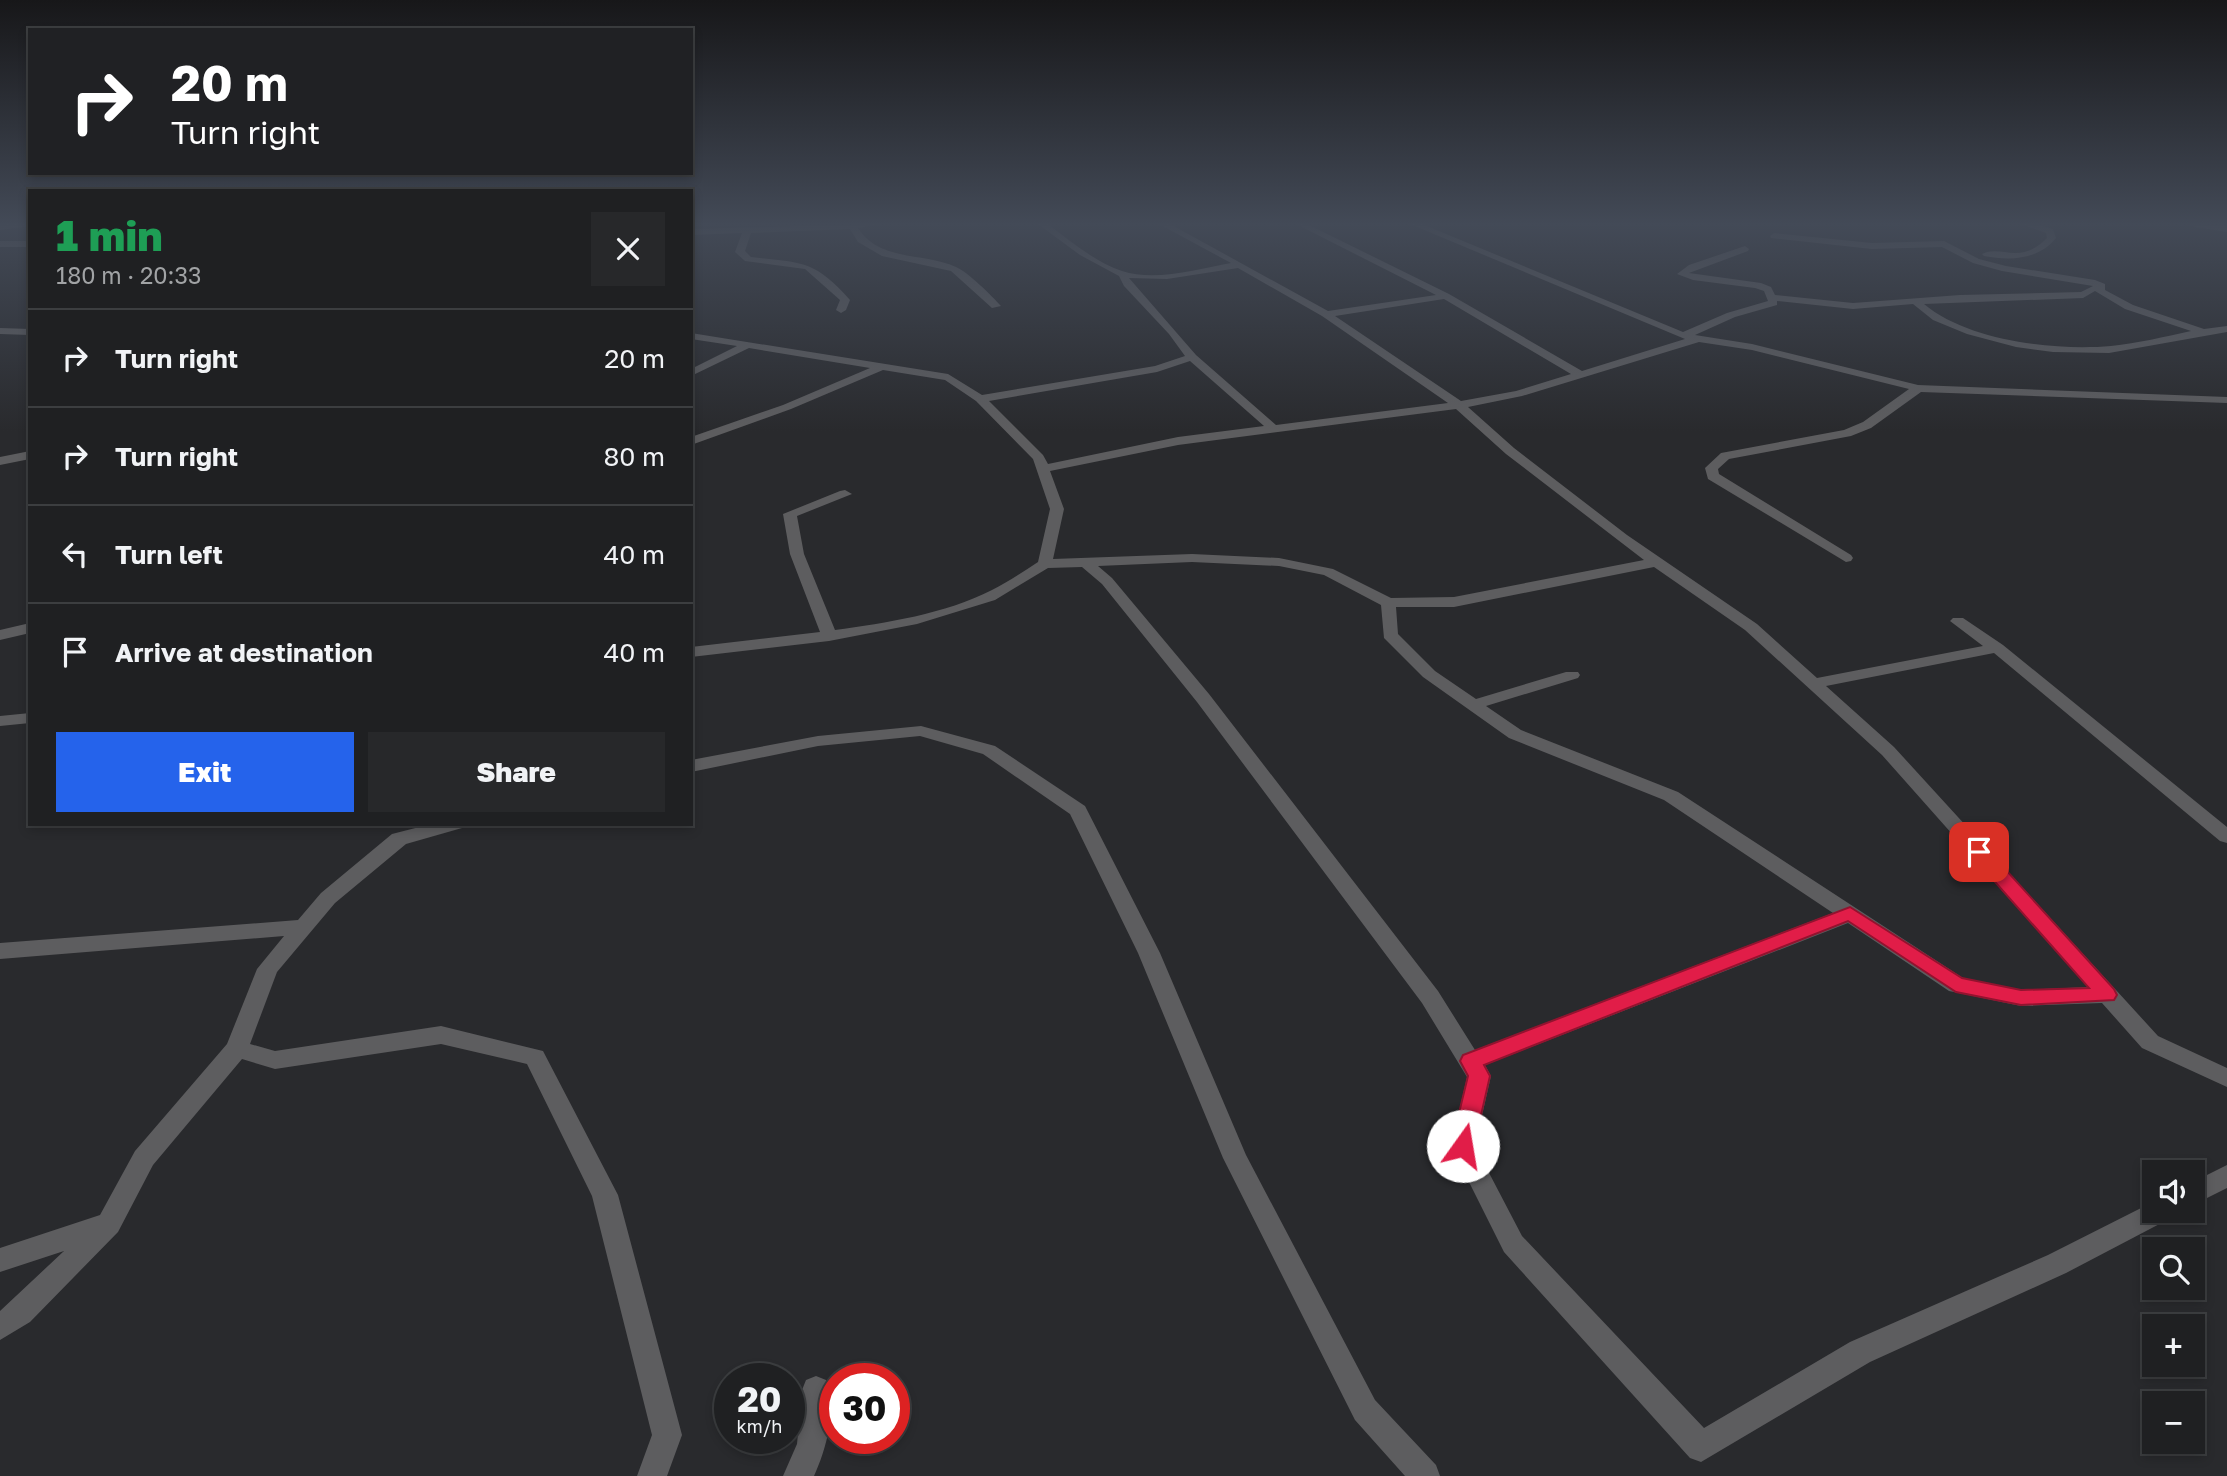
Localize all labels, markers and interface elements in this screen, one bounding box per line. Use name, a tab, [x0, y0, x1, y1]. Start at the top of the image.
text: 20 m	[171, 53, 288, 112]
icon: right	[56, 56, 147, 147]
text: Turn right	[171, 113, 320, 151]
text: 1 min	[56, 210, 163, 260]
button: close	[591, 212, 665, 286]
text: 180 m · 20:33	[56, 261, 201, 289]
icon: right	[56, 339, 94, 377]
text: Turn right	[115, 343, 238, 374]
text: 20 m	[604, 343, 665, 374]
icon: right	[56, 437, 94, 475]
text: Turn right	[115, 441, 238, 472]
text: 80 m	[604, 441, 665, 472]
icon: left	[56, 535, 94, 573]
text: Turn left	[115, 539, 223, 570]
text: 40 m	[604, 539, 665, 570]
icon: arrive	[56, 633, 94, 671]
text: Arrive at destination	[115, 637, 373, 668]
text: 40 m	[604, 637, 665, 668]
button: Exit	[56, 732, 354, 812]
button: Share	[368, 732, 665, 812]
pin	[1949, 822, 2009, 882]
icon: arrive	[1960, 833, 1998, 871]
position arrow	[1426, 1109, 1500, 1183]
map controls	[2142, 1160, 2205, 1454]
button: sound	[2142, 1160, 2205, 1223]
button: search	[2142, 1237, 2205, 1300]
button: +	[2142, 1314, 2205, 1377]
speed limit sign: 30	[819, 1363, 910, 1454]
text: 20	[737, 1378, 782, 1420]
button: −	[2142, 1391, 2205, 1454]
text: km/h	[737, 1415, 782, 1437]

